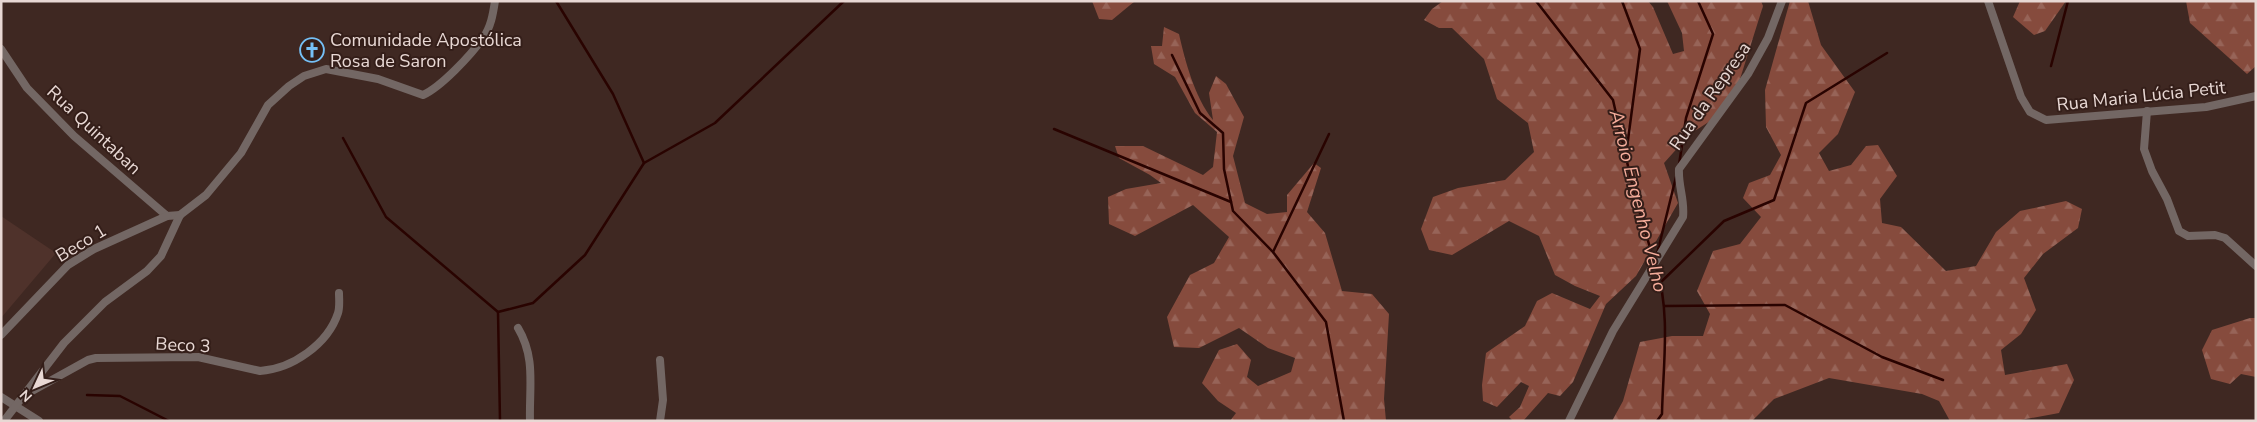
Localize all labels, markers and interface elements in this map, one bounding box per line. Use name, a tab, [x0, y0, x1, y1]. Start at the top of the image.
place label: Comunidade Apostólica Rosa de Saron	[330, 28, 522, 73]
church icon: Comunidade Apostólica Rosa de Saron	[299, 37, 325, 63]
street label: Rua da Represa	[1664, 37, 1756, 155]
street label: Rua Maria Lúcia Petit	[2055, 75, 2227, 117]
street label: Rua Quintaban	[42, 80, 146, 180]
water label: Arroio Engenho Velho	[1603, 106, 1673, 295]
street label: Beco 1	[51, 218, 111, 268]
street label: Beco 3	[155, 332, 211, 358]
north arrow	[10, 362, 60, 412]
text: N	[16, 385, 36, 406]

